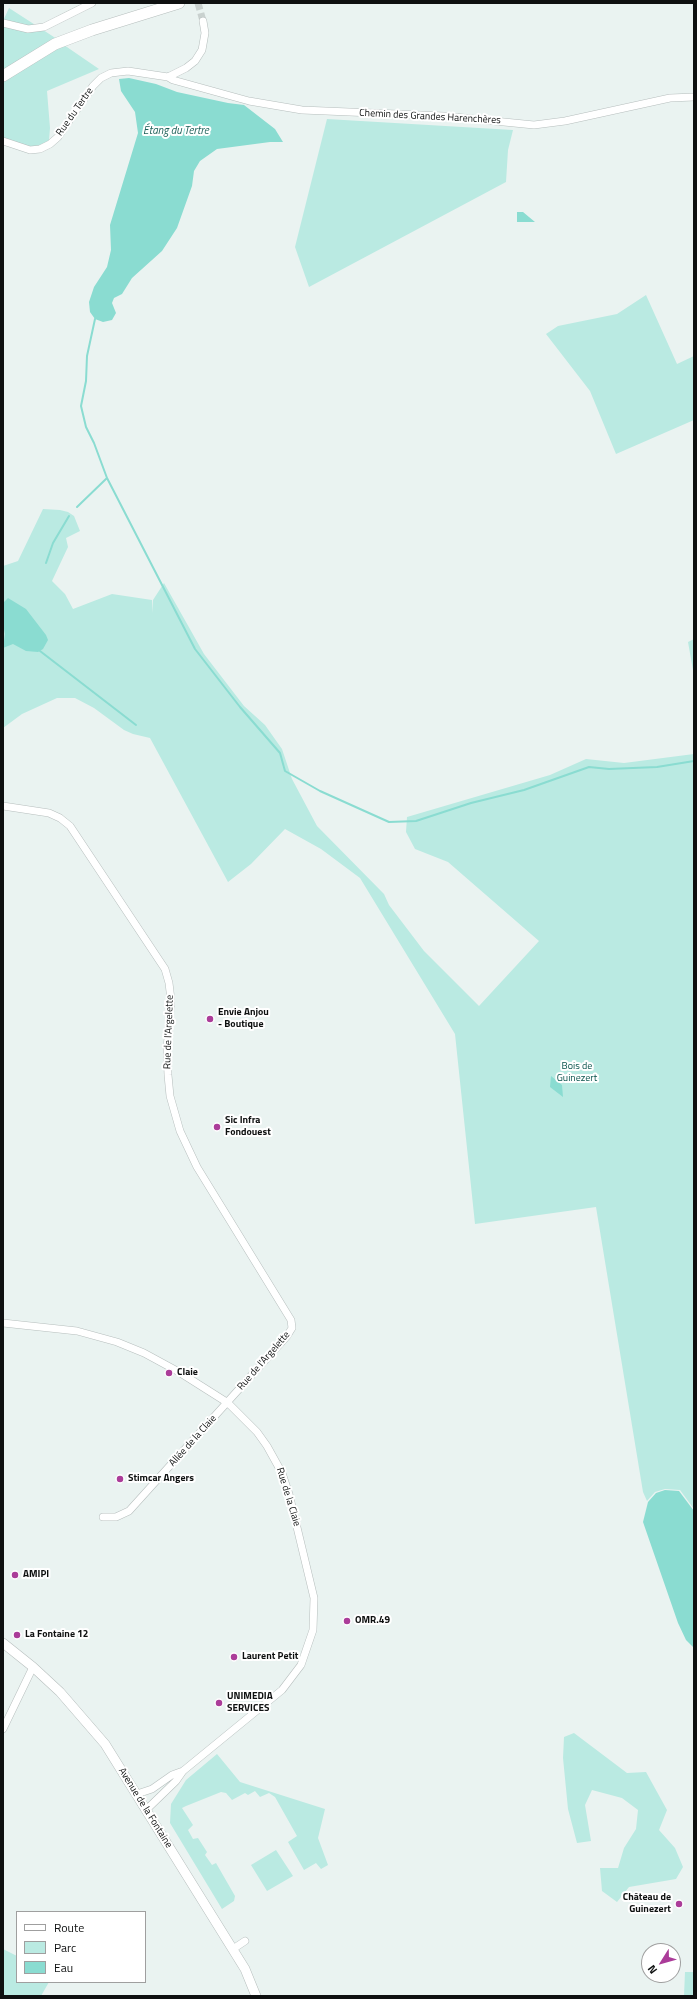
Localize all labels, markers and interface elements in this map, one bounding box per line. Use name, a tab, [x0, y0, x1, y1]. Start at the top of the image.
street label: Rue du Tertre	[54, 86, 96, 138]
street label: Chemin des Grandes Harenchères	[359, 107, 501, 127]
water label: Étang du Tertre	[143, 124, 209, 138]
street label: Rue de l'Argelette	[162, 995, 176, 1069]
place label: Envie Anjou - Boutique	[218, 1007, 269, 1030]
marker: Envie Anjou - Boutique	[205, 1014, 215, 1024]
park label: Bois de Guinezert	[557, 1061, 597, 1084]
place label: Sic Infra Fondouest	[225, 1115, 271, 1138]
marker: Sic Infra Fondouest	[212, 1122, 222, 1132]
street label: Rue de l'Argelette	[235, 1329, 293, 1393]
place label: Claie	[177, 1367, 198, 1379]
marker: Claie	[164, 1368, 174, 1378]
street label: Allée de la Claie	[167, 1413, 219, 1469]
street label: Rue de la Claie	[273, 1466, 303, 1528]
place label: Stimcar Angers	[128, 1473, 194, 1485]
marker: Stimcar Angers	[115, 1474, 125, 1484]
place label: AMIPI	[23, 1569, 49, 1581]
marker: AMIPI	[10, 1570, 20, 1580]
place label: OMR.49	[355, 1615, 390, 1627]
marker: OMR.49	[342, 1616, 352, 1626]
place label: La Fontaine 12	[25, 1629, 88, 1641]
marker: La Fontaine 12	[12, 1630, 22, 1640]
place label: Laurent Petit	[242, 1651, 298, 1663]
marker: Laurent Petit	[229, 1652, 239, 1662]
place label: UNIMEDIA SERVICES	[227, 1691, 273, 1714]
marker: UNIMEDIA SERVICES	[214, 1698, 224, 1708]
street label: Avenue de la Fontaine	[115, 1766, 175, 1850]
place label: Château de Guinezert	[623, 1892, 671, 1916]
marker: Château de Guinezert	[674, 1899, 684, 1909]
legend	[16, 1911, 146, 1983]
text: Route	[54, 1918, 84, 1937]
text: Parc	[54, 1938, 76, 1957]
north arrow	[641, 1943, 681, 1983]
text: Eau	[54, 1958, 73, 1977]
text: N	[644, 1962, 661, 1977]

